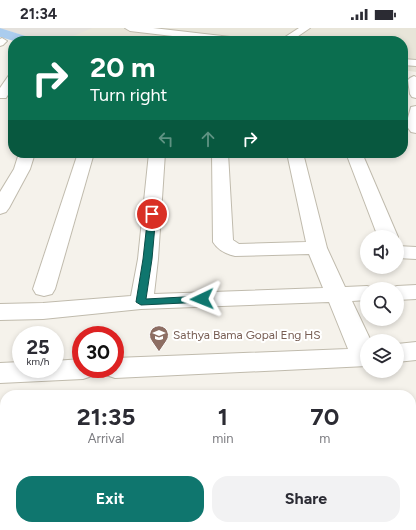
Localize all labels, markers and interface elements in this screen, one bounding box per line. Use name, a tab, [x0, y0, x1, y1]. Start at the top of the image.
text: 21:34	[20, 5, 57, 23]
text: 20 m	[90, 50, 155, 84]
icon: right	[24, 52, 76, 104]
text: Turn right	[90, 84, 167, 106]
icon: left	[155, 128, 177, 150]
icon: ahead	[197, 128, 219, 150]
icon: right	[239, 128, 261, 150]
pin	[135, 197, 169, 231]
icon: arrive	[141, 203, 163, 225]
map controls	[360, 230, 404, 378]
button: sound	[360, 230, 404, 274]
position arrow	[181, 278, 223, 320]
button: search	[360, 282, 404, 326]
school or university icon: Sathya Bama Gopal Eng HS	[148, 324, 170, 352]
speed limit sign: 30	[72, 326, 124, 378]
place label: Sathya Bama Gopal Eng HS	[173, 328, 321, 342]
button: layers	[360, 334, 404, 378]
text: 25	[26, 335, 50, 359]
text: km/h	[27, 355, 49, 368]
text: 21:35	[77, 402, 135, 431]
text: 1	[218, 402, 228, 431]
text: 70	[310, 402, 339, 431]
text: Arrival	[88, 431, 124, 446]
text: min	[212, 431, 233, 446]
text: m	[319, 431, 330, 446]
button: Exit	[16, 476, 204, 522]
button: Share	[212, 476, 400, 522]

